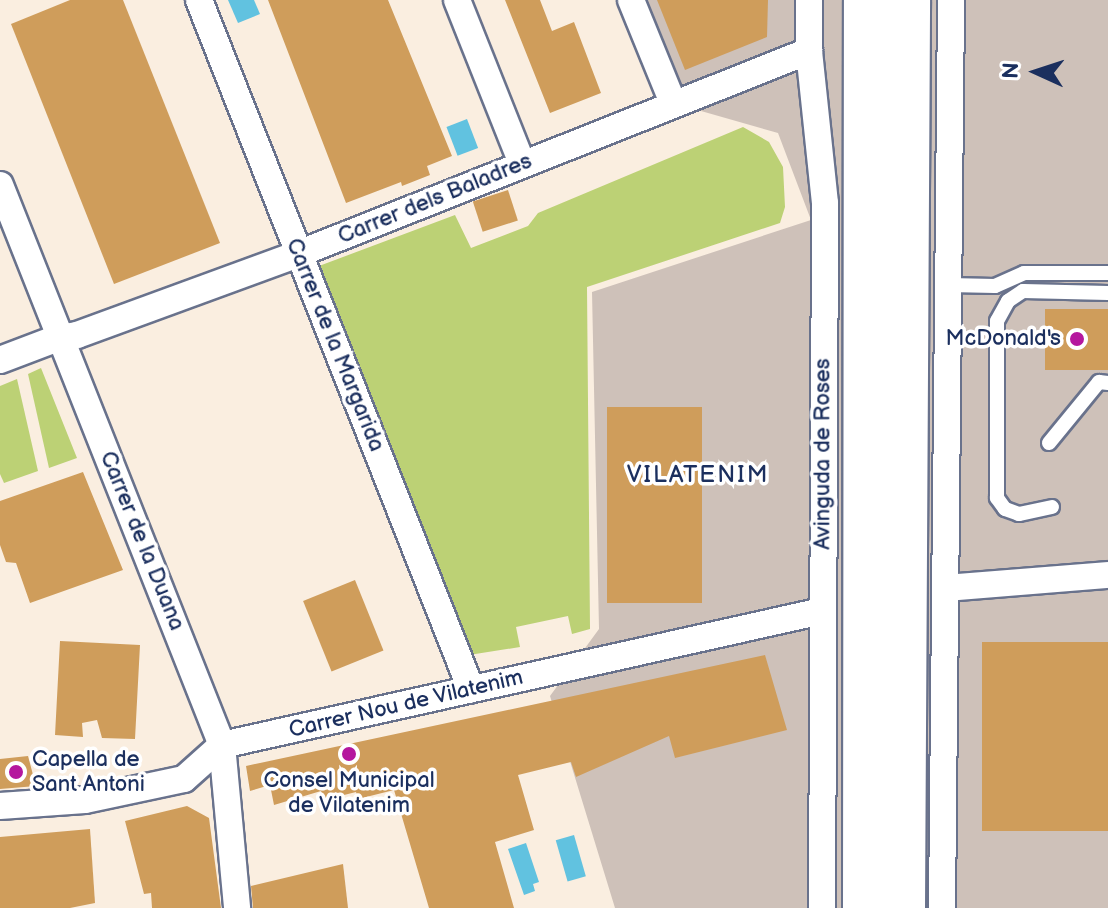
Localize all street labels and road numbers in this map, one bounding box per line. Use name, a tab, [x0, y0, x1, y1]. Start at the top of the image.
street label: Carrer dels Baladres	[334, 148, 536, 250]
street label: Carrer de la Margarida	[280, 235, 390, 455]
street label: Avinguda de Roses	[810, 358, 836, 550]
street label: Carrer de la Duana	[94, 448, 190, 634]
street label: Carrer Nou de Vilatenim	[286, 664, 526, 744]

